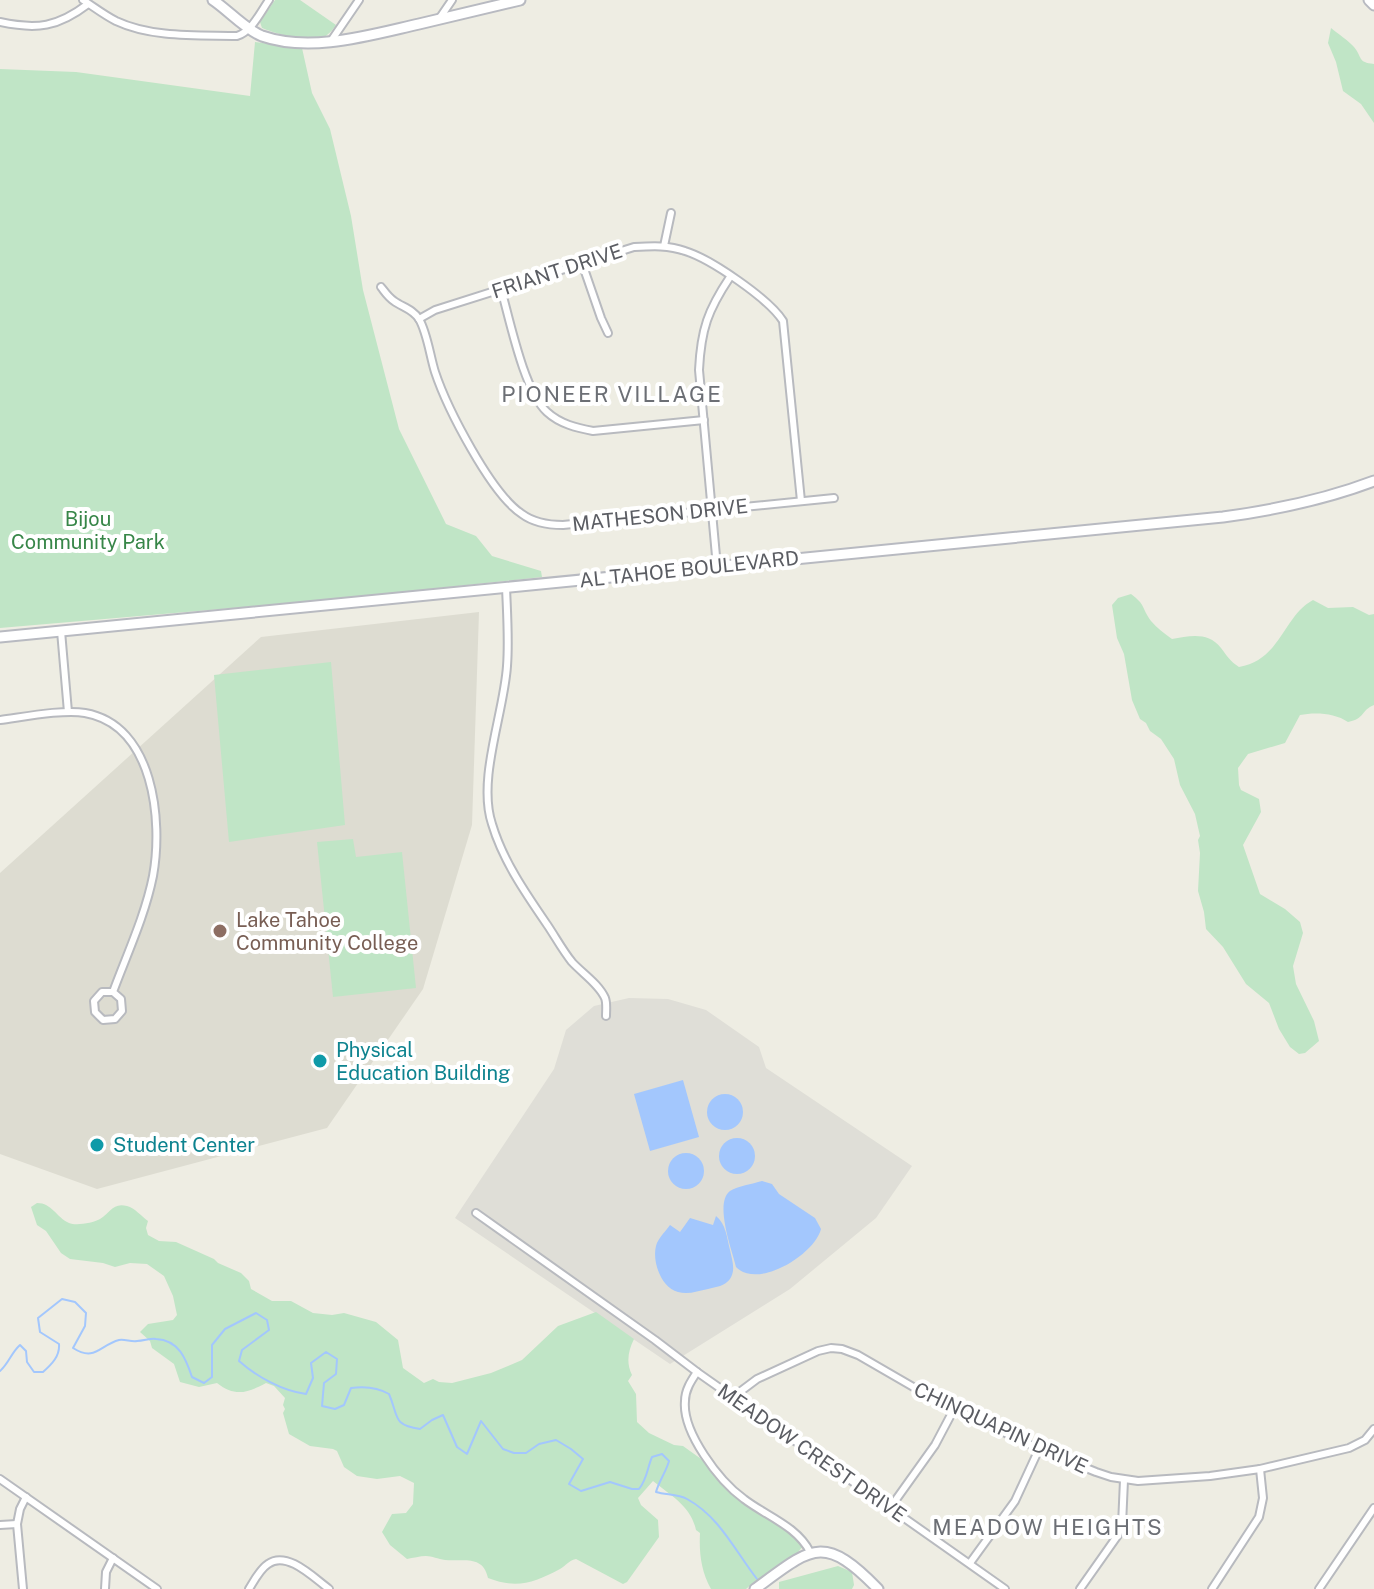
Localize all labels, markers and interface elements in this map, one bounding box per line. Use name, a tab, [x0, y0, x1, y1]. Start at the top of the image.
street label: FRIANT DRIVE	[489, 239, 625, 303]
district label: PIONEER VILLAGE	[501, 381, 723, 407]
street label: MATHESON DRIVE	[571, 494, 749, 536]
park label: Bijou Community Park	[11, 507, 165, 554]
street label: AL TAHOE BOULEVARD	[578, 546, 800, 592]
place label: Lake Tahoe Community College	[236, 908, 418, 955]
marker: Lake Tahoe Community College	[211, 922, 229, 940]
place label: Physical Education Building	[336, 1038, 511, 1085]
marker: Physical Education Building	[311, 1052, 329, 1070]
place label: Student Center	[113, 1133, 255, 1157]
marker: Student Center	[88, 1136, 106, 1154]
street label: CHINQUAPIN DRIVE	[910, 1377, 1092, 1479]
street label: MEADOW CREST DRIVE	[713, 1379, 911, 1527]
district label: MEADOW HEIGHTS	[932, 1514, 1164, 1540]

